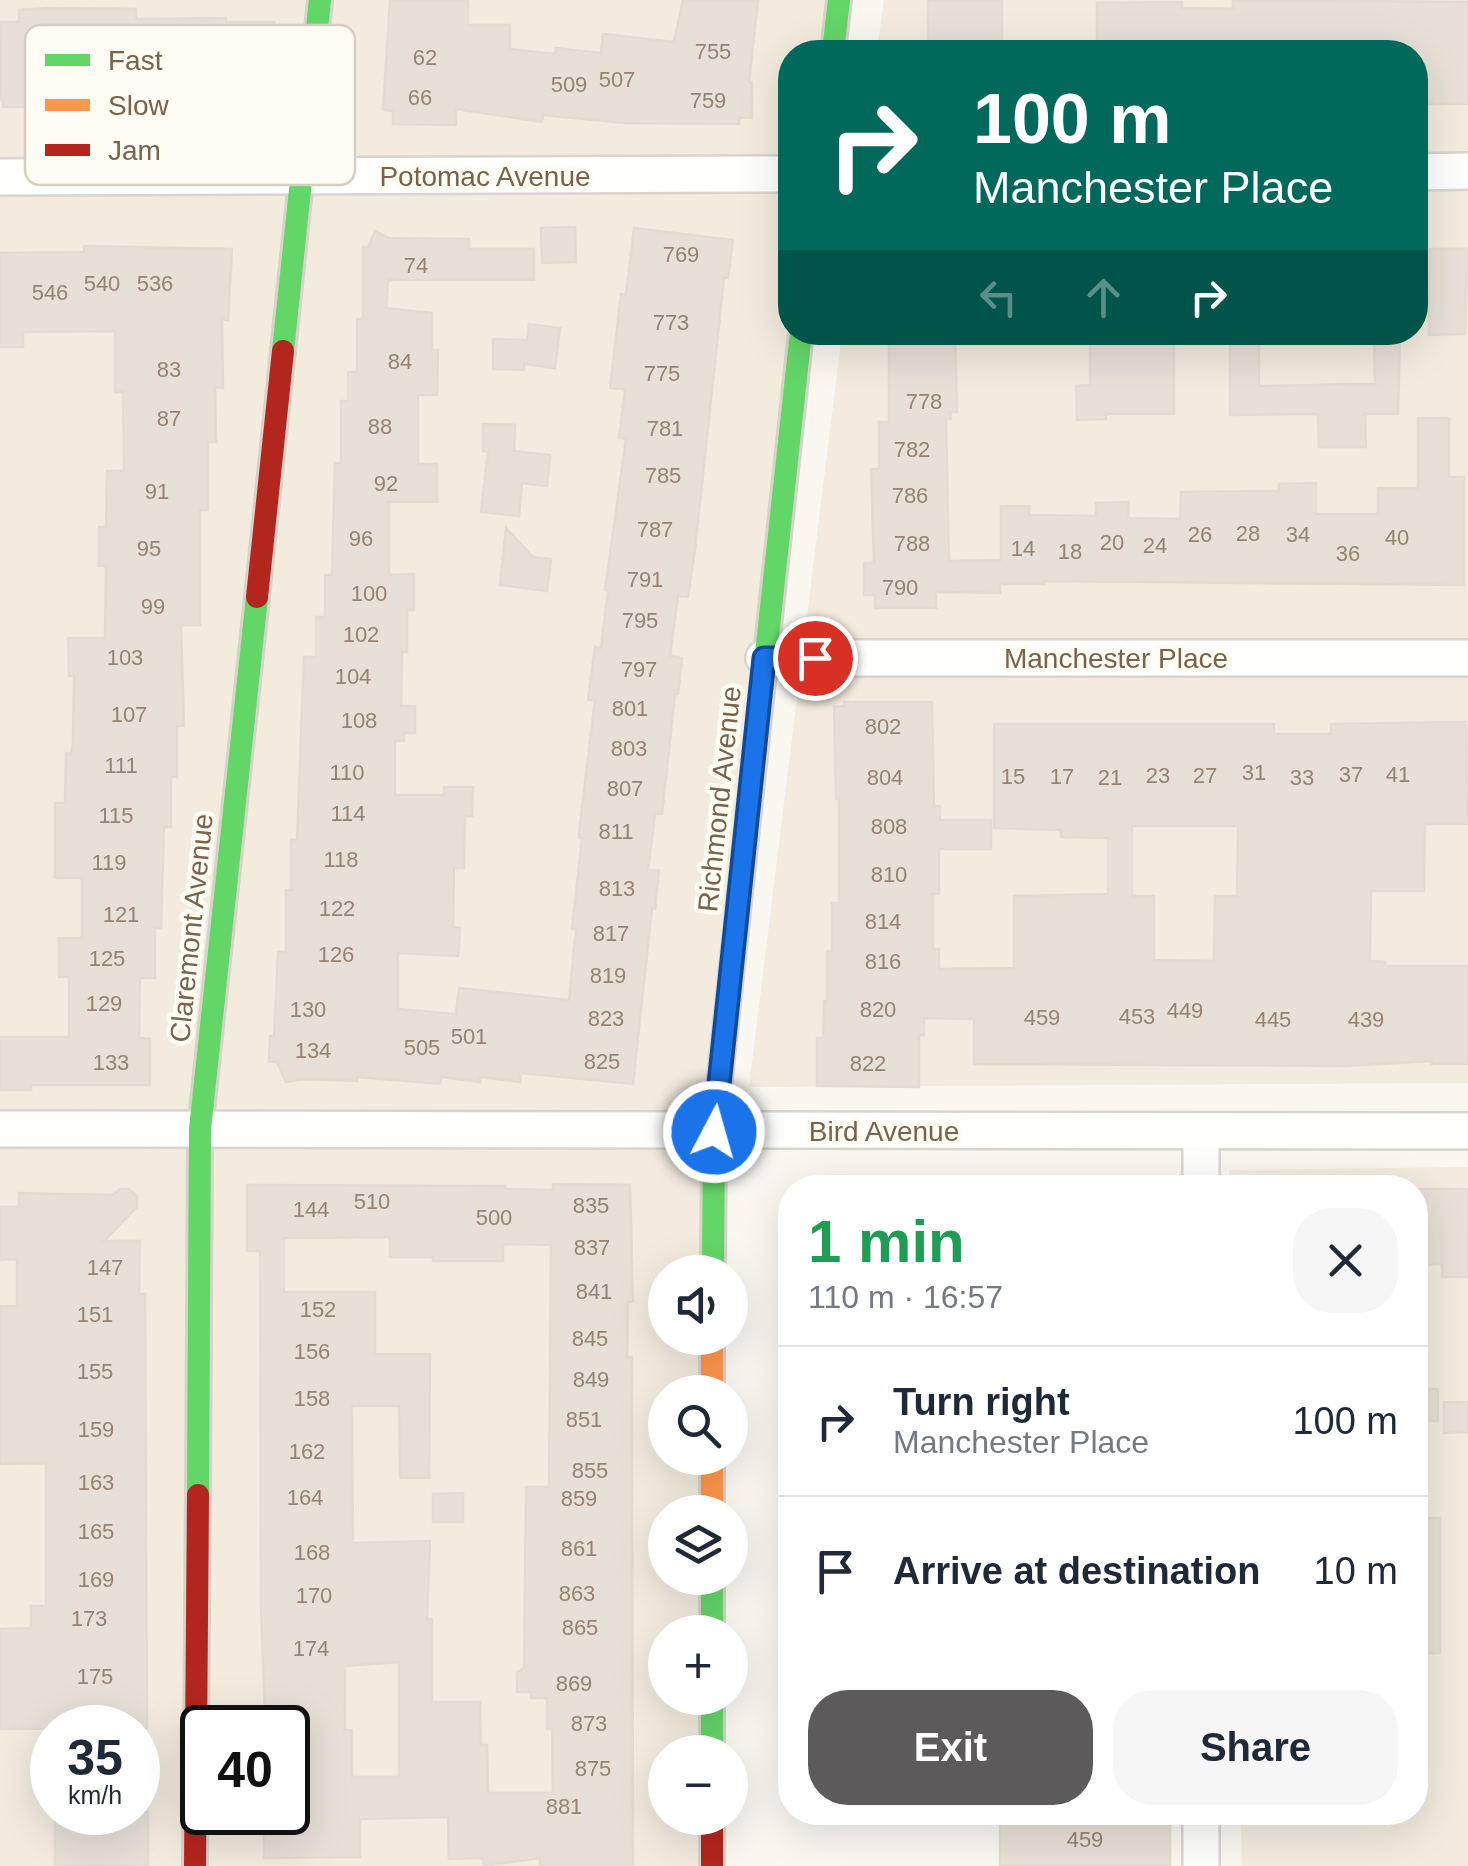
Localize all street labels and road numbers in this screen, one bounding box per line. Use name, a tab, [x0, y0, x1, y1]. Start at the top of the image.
street label: Potomac Avenue	[379, 161, 591, 192]
street label: Manchester Place	[1004, 643, 1228, 674]
street label: Richmond Avenue	[692, 685, 747, 913]
street label: Claremont Avenue	[164, 812, 219, 1044]
street label: Bird Avenue	[809, 1116, 959, 1147]

